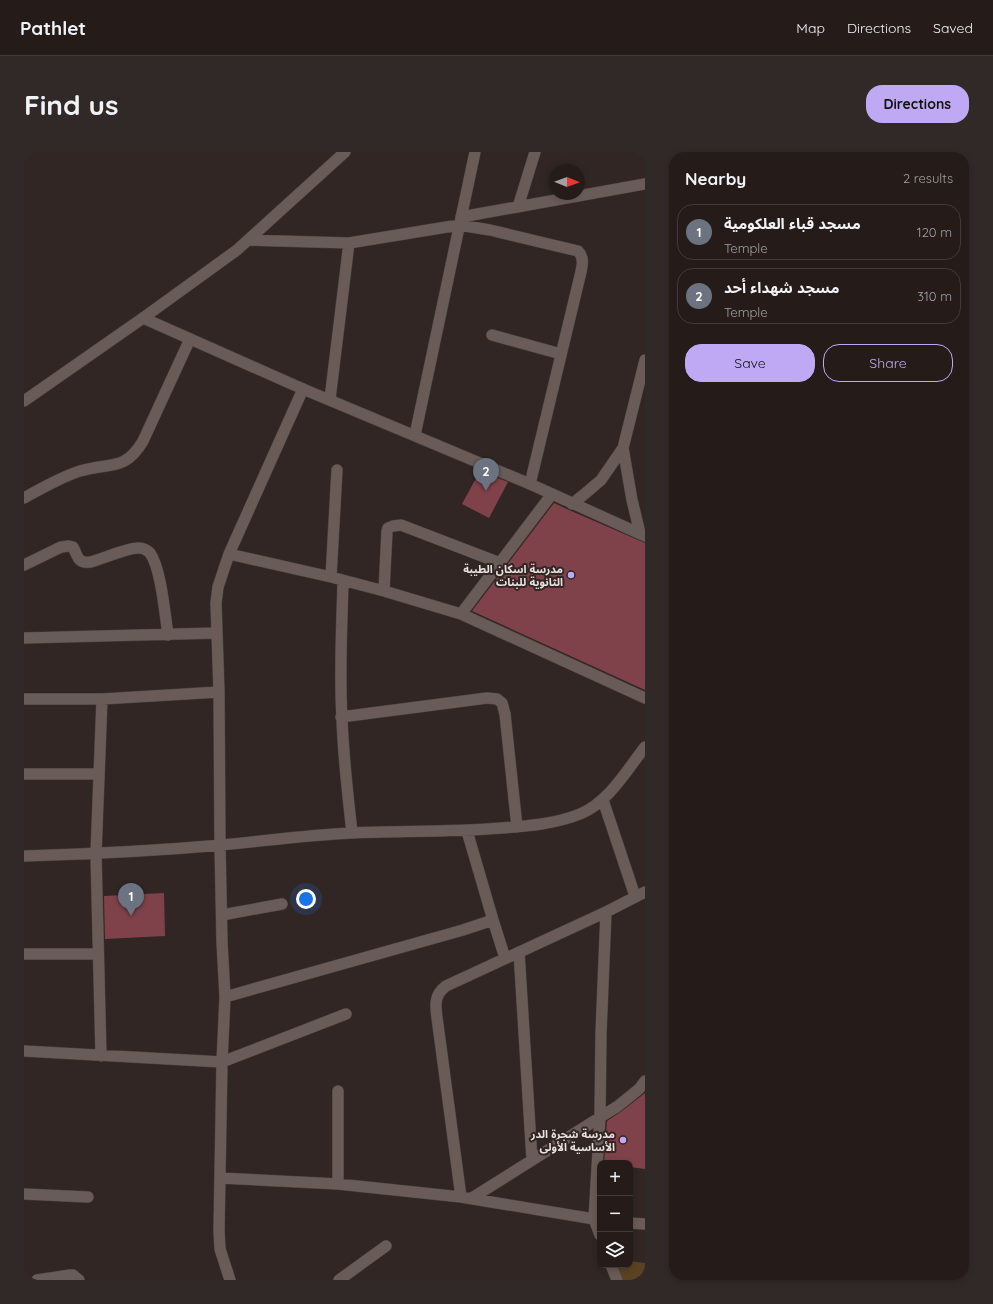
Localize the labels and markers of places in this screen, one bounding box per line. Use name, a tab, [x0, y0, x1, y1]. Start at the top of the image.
pin: 2	[473, 458, 499, 491]
place label: مدرسة اسكان الطيبة الثانوية للبنات	[463, 562, 563, 589]
marker: مدرسة اسكان الطيبة الثانوية للبنات	[566, 570, 576, 580]
pin: 1	[118, 883, 144, 916]
place label: مدرسة شجرة الدر الأساسية الأولى	[530, 1127, 615, 1154]
marker: مدرسة شجرة الدر الأساسية الأولى	[618, 1135, 628, 1145]

